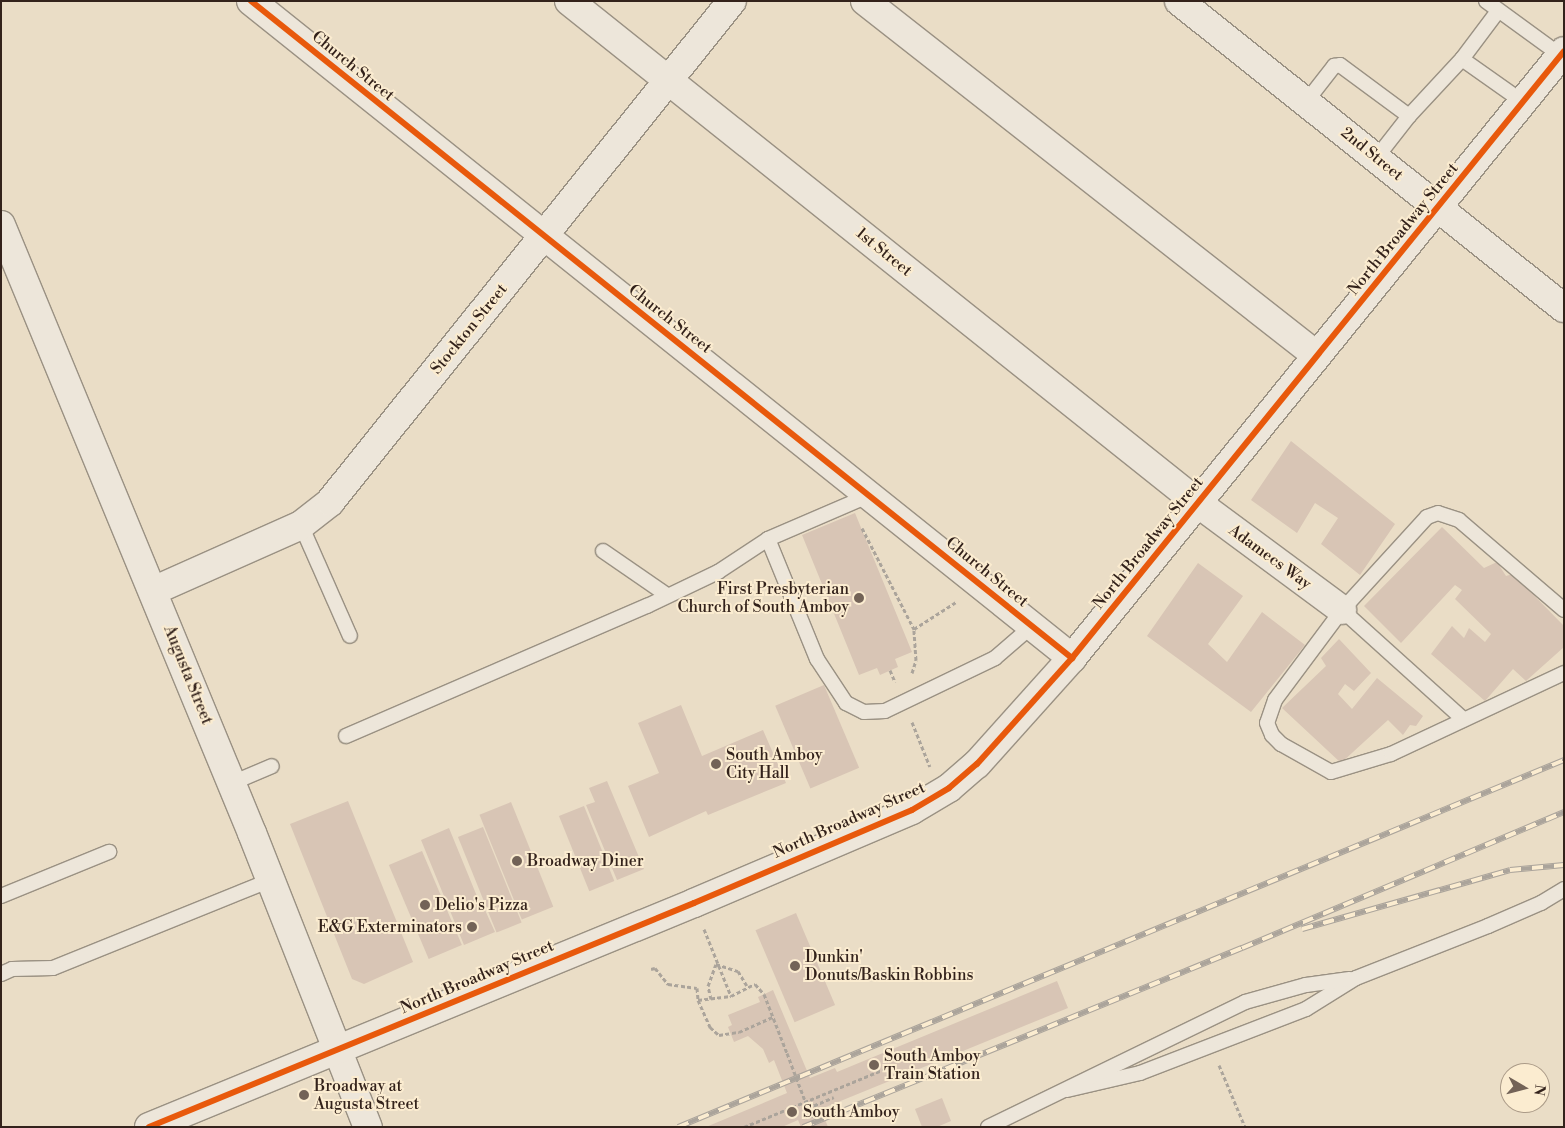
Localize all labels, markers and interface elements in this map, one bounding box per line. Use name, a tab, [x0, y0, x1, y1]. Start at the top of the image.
street label: Church Street	[308, 27, 398, 105]
street label: 2nd Street	[1337, 123, 1407, 185]
street label: North Broadway Street	[1344, 159, 1462, 299]
street label: 1st Street	[852, 224, 916, 280]
street label: Stockton Street	[427, 280, 511, 378]
street label: Church Street	[624, 280, 716, 358]
street label: North Broadway Street	[1089, 473, 1207, 613]
street label: Adamecs Way	[1225, 521, 1315, 593]
street label: Church Street	[942, 533, 1032, 611]
place label: First Presbyterian Church of South Amboy	[677, 579, 849, 617]
marker: First Presbyterian Church of South Amboy	[853, 592, 865, 604]
street label: Augusta Street	[159, 623, 217, 727]
place label: South Amboy City Hall	[726, 745, 823, 783]
marker: South Amboy City Hall	[710, 758, 722, 770]
street label: North Broadway Street	[770, 778, 928, 862]
place label: Broadway Diner	[527, 851, 644, 871]
marker: Broadway Diner	[511, 855, 523, 867]
place label: Delio's Pizza	[435, 895, 528, 915]
marker: Delio's Pizza	[419, 899, 431, 911]
place label: E&G Exterminators	[318, 917, 462, 937]
marker: E&G Exterminators	[466, 921, 478, 933]
street label: North Broadway Street	[397, 936, 557, 1018]
place label: Dunkin' Donuts/Baskin Robbins	[805, 947, 974, 985]
marker: Dunkin' Donuts/Baskin Robbins	[789, 960, 801, 972]
place label: South Amboy Train Station	[884, 1046, 981, 1084]
marker: South Amboy Train Station	[868, 1059, 880, 1071]
north arrow	[1500, 1063, 1550, 1113]
place label: Broadway at Augusta Street	[314, 1076, 419, 1114]
text: N	[1529, 1083, 1549, 1097]
marker: Broadway at Augusta Street	[298, 1089, 310, 1101]
place label: South Amboy	[803, 1102, 900, 1122]
marker: South Amboy	[785, 1105, 799, 1119]

